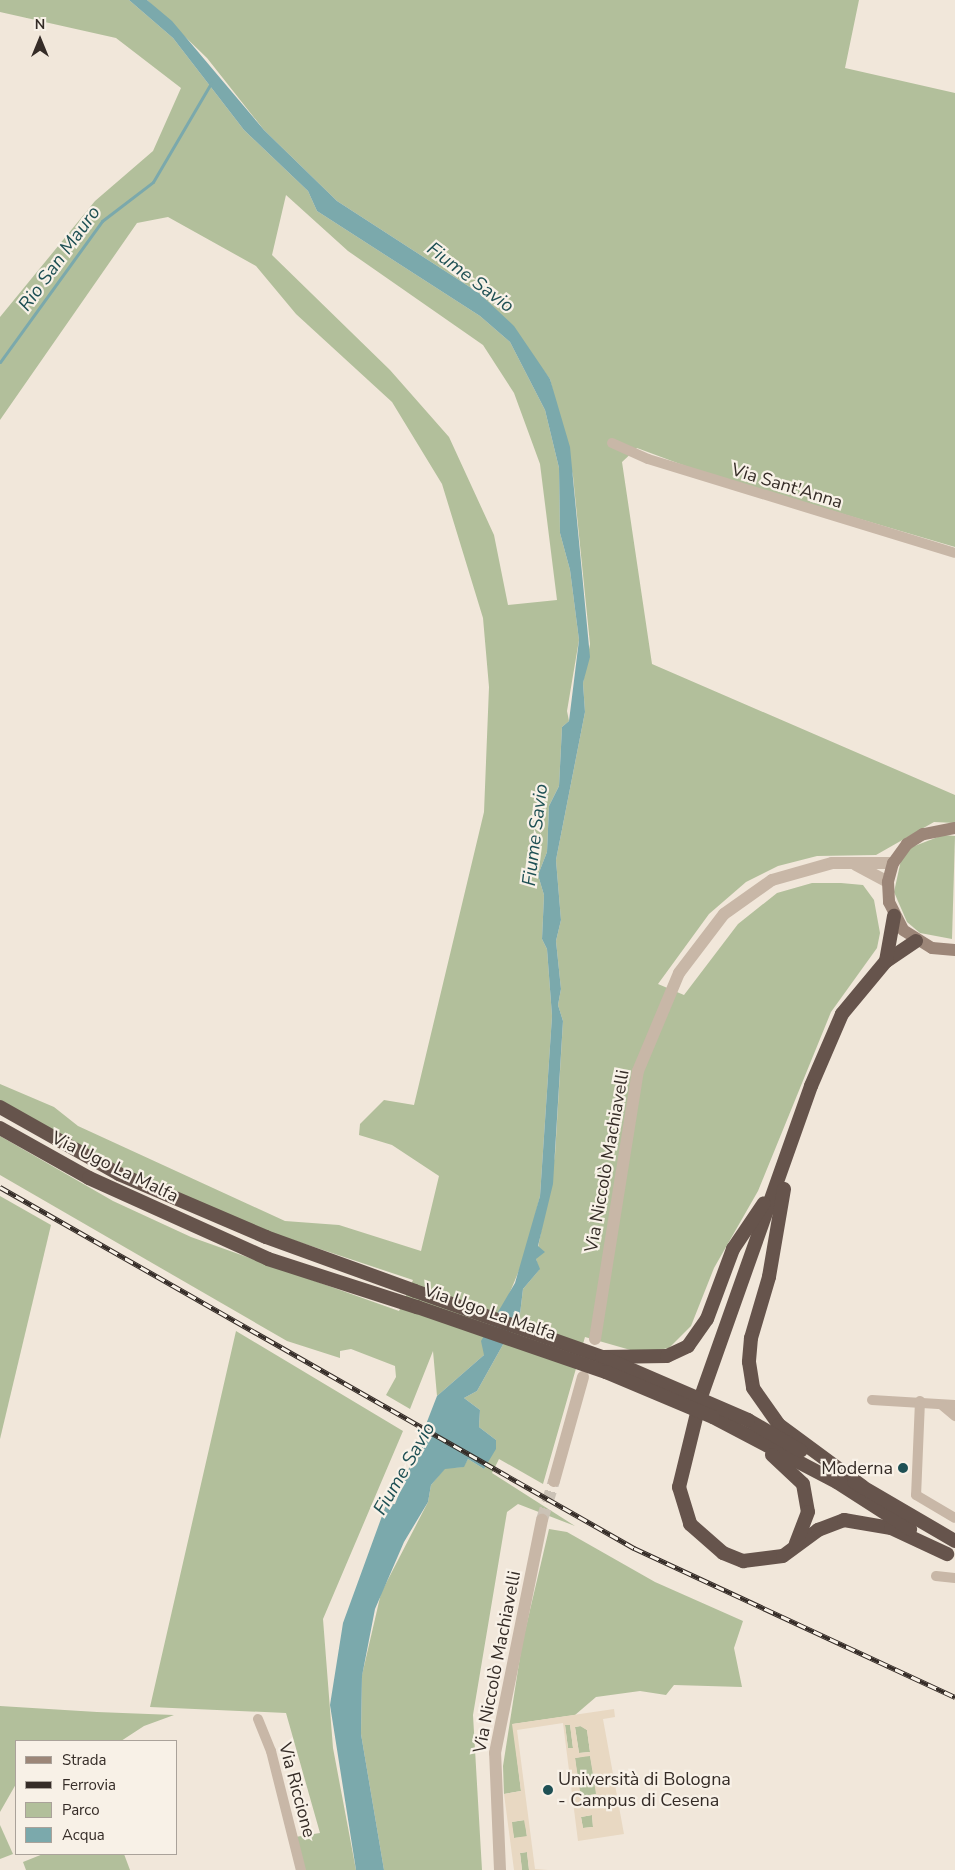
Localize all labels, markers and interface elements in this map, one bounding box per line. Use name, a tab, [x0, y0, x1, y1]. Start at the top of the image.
north arrow	[15, 15, 65, 65]
text: N	[35, 15, 45, 34]
water label: Rio San Mauro	[14, 202, 106, 316]
water label: Fiume Savio	[422, 238, 518, 318]
street label: Via Sant'Anna	[729, 459, 845, 513]
water label: Fiume Savio	[518, 782, 554, 888]
street label: Via Niccolò Machiavelli	[580, 1068, 634, 1254]
street label: Via Ugo La Malfa	[48, 1127, 182, 1207]
street label: Via Ugo La Malfa	[421, 1279, 559, 1345]
water label: Fiume Savio	[369, 1419, 441, 1519]
place label: Moderna	[821, 1457, 893, 1479]
marker: Moderna	[897, 1462, 909, 1474]
street label: Via Niccolò Machiavelli	[469, 1569, 525, 1755]
legend	[15, 1740, 178, 1855]
street label: Via Riccione	[274, 1740, 320, 1840]
text: Strada	[62, 1750, 106, 1770]
place label: Università di Bologna - Campus di Cesena	[558, 1769, 731, 1812]
text: Ferrovia	[62, 1775, 116, 1795]
marker: Università di Bologna - Campus di Cesena	[542, 1784, 554, 1796]
text: Parco	[62, 1800, 100, 1820]
text: Acqua	[62, 1825, 105, 1845]

